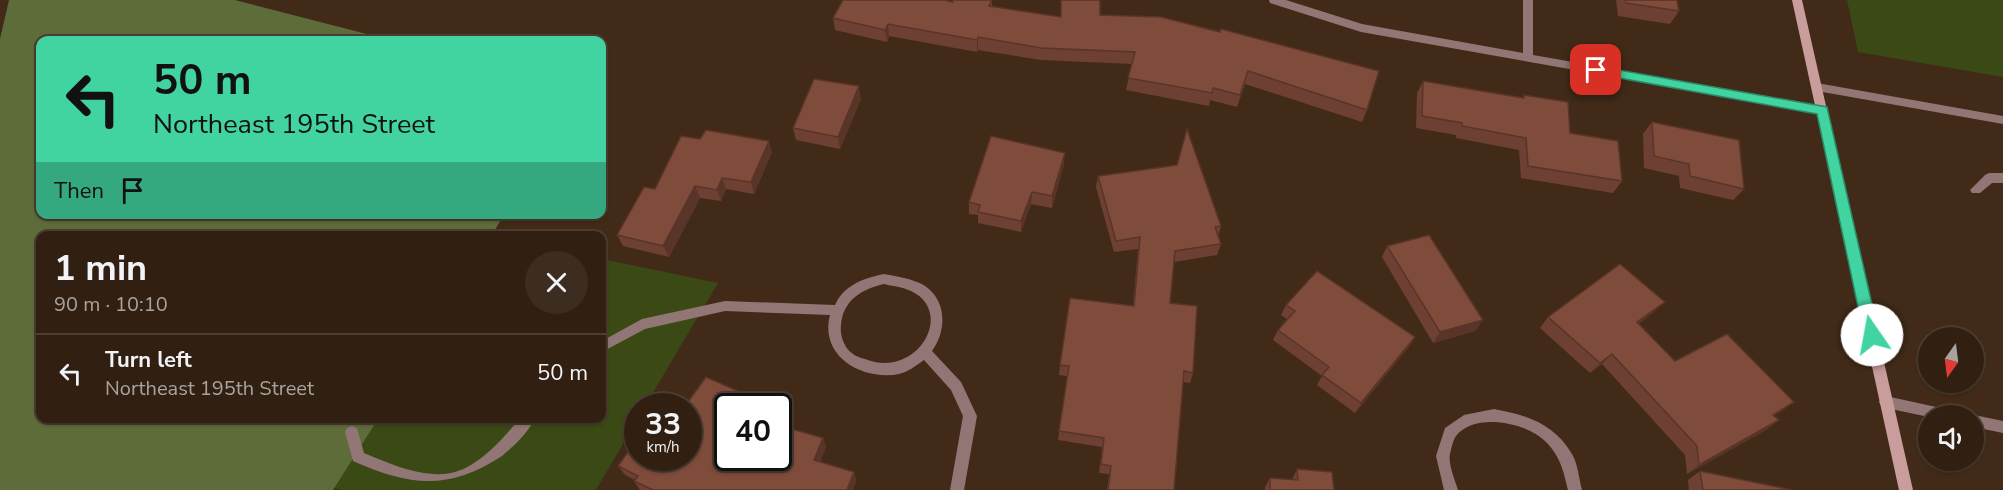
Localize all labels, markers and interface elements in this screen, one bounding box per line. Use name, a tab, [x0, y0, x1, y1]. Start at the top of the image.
pin	[1570, 44, 1621, 95]
text: 50 m	[153, 52, 252, 109]
icon: arrive	[1579, 53, 1612, 86]
icon: left	[54, 60, 132, 138]
text: Northeast 195th Street	[153, 106, 435, 143]
icon: arrive	[116, 174, 149, 207]
text: Then	[54, 176, 104, 206]
text: 1 min	[54, 244, 147, 293]
button: close	[525, 251, 588, 314]
text: 90 m · 10:10	[54, 291, 168, 318]
position arrow	[1840, 303, 1904, 367]
north arrow	[1918, 327, 1984, 393]
map controls	[1918, 327, 1984, 471]
text: Turn left	[105, 345, 192, 375]
icon: left	[54, 357, 87, 390]
text: 50 m	[537, 358, 588, 388]
text: Northeast 195th Street	[105, 375, 314, 402]
speed limit sign: 40	[714, 393, 792, 471]
text: 33	[645, 404, 681, 445]
button: sound	[1918, 405, 1984, 471]
text: km/h	[646, 437, 680, 457]

